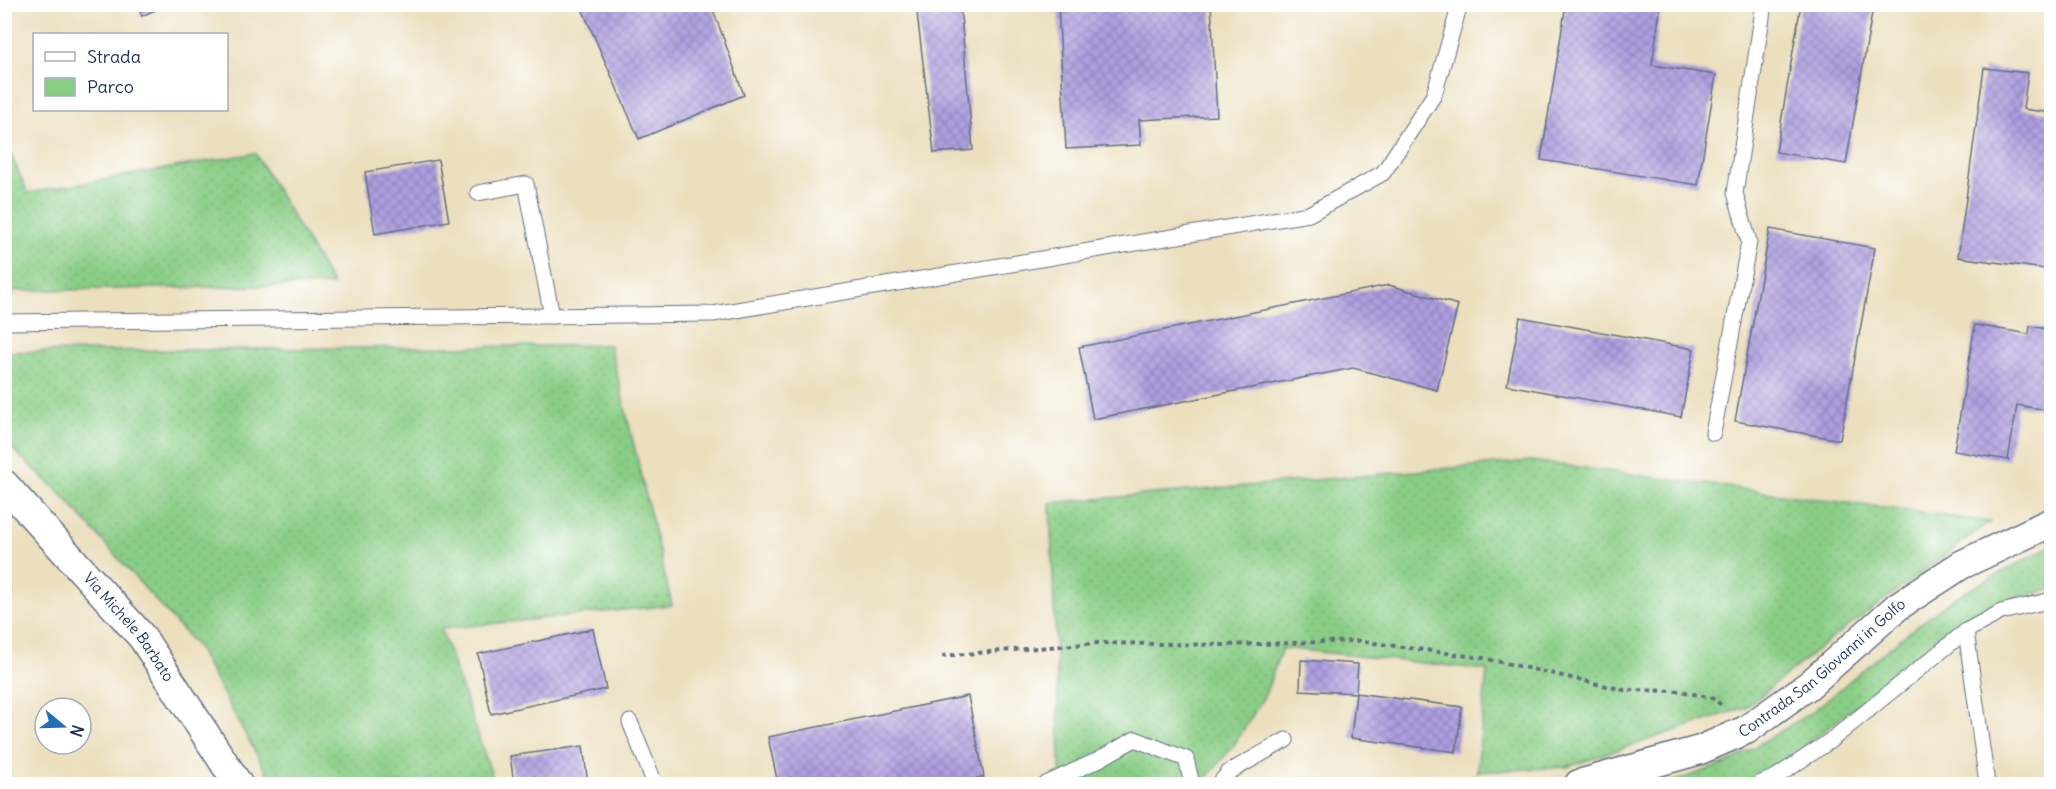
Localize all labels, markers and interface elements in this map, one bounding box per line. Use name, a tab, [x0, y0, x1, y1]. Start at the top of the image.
legend	[33, 33, 228, 111]
text: Strada	[87, 45, 141, 68]
text: Parco	[87, 75, 134, 98]
street label: Via Michele Barbato	[79, 568, 178, 685]
street label: Contrada San Giovanni in Golfo	[1735, 594, 1909, 741]
north arrow	[33, 696, 93, 756]
text: N	[66, 722, 88, 739]

